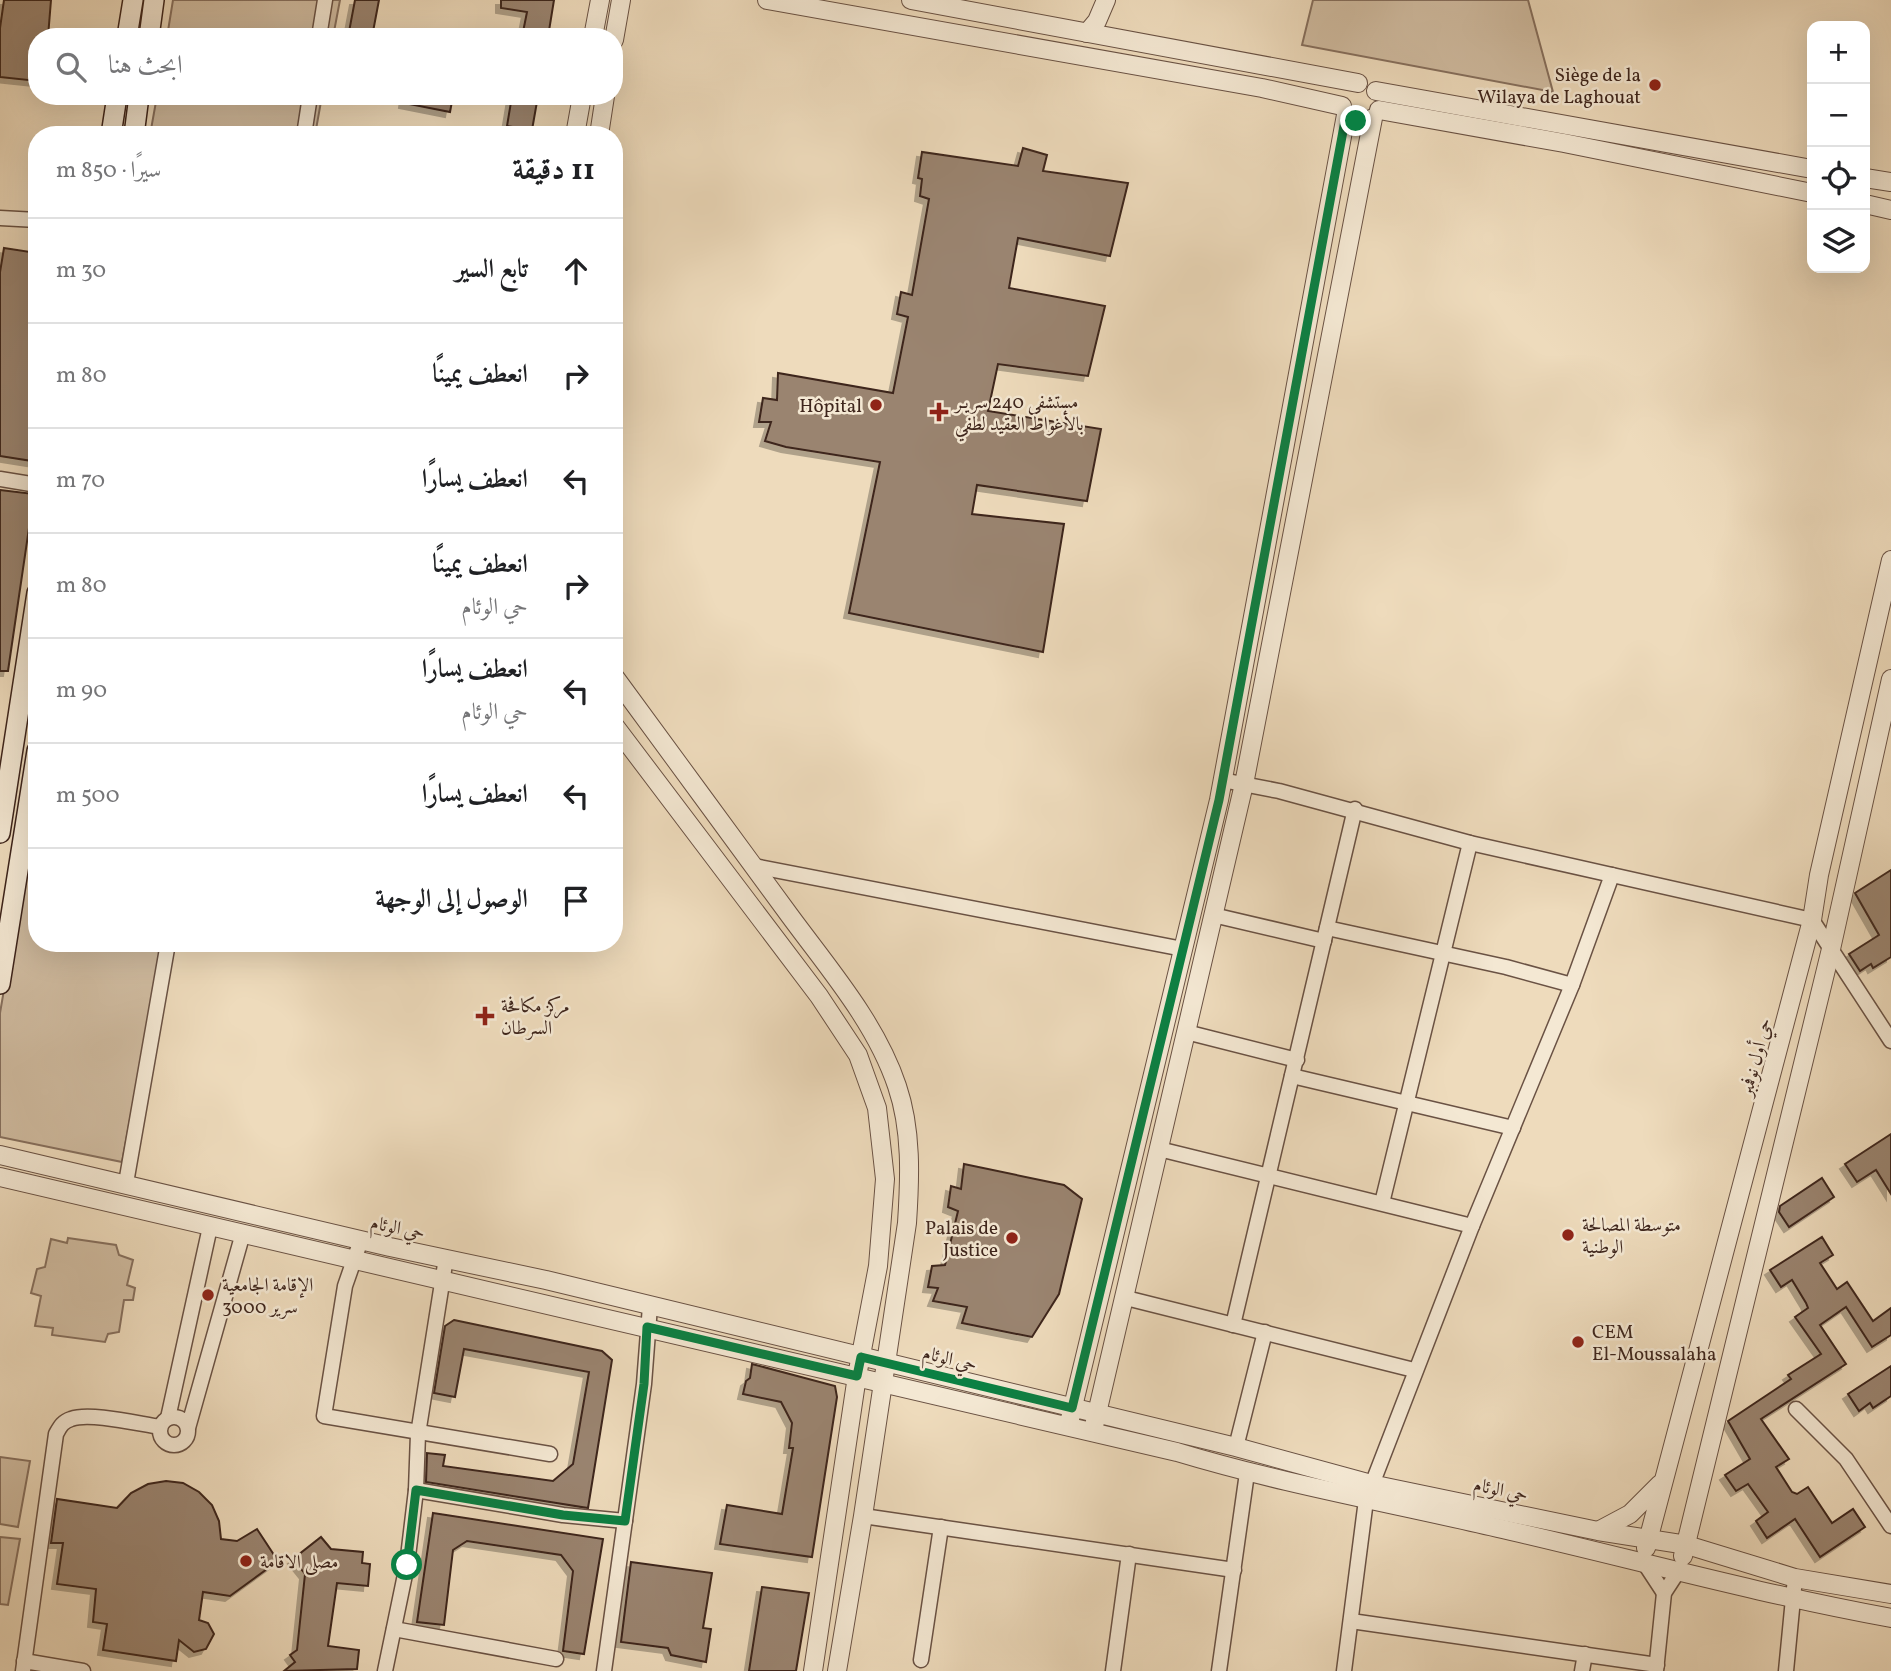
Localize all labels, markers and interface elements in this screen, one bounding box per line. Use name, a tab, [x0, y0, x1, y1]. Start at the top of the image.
map controls	[1807, 21, 1870, 273]
button: +	[1807, 21, 1870, 84]
search box	[28, 28, 623, 105]
icon: search	[52, 48, 90, 86]
text: ابحث هنا	[108, 48, 183, 84]
place label: Siège de la Wilaya de Laghouat	[1477, 63, 1641, 111]
marker: Siège de la Wilaya de Laghouat	[1647, 77, 1663, 93]
button: −	[1807, 84, 1870, 147]
route end	[1340, 105, 1371, 136]
button: locate	[1807, 147, 1870, 210]
text: 11 دقيقة	[512, 150, 595, 192]
text: سيرًا · 850 m	[56, 155, 161, 187]
button: layers	[1807, 210, 1870, 273]
text: تابع السير	[455, 252, 528, 288]
icon: ahead	[557, 252, 595, 290]
text: 30 m	[56, 255, 106, 287]
text: انعطف يمينًا	[432, 357, 528, 393]
icon: right	[557, 357, 595, 395]
text: 80 m	[56, 360, 106, 392]
place label: مستشفى 240 سريـر بالأغواط العقيد لطفي	[953, 390, 1084, 442]
place label: Hôpital	[799, 394, 862, 420]
marker: Hôpital	[868, 397, 884, 413]
marker: مستشفى 240 سريـر بالأغواط العقيد لطفي	[929, 402, 949, 422]
text: انعطف يسارًا	[422, 462, 528, 498]
icon: left	[557, 462, 595, 500]
text: 70 m	[56, 465, 105, 497]
text: انعطف يمينًا	[432, 547, 528, 583]
icon: right	[557, 567, 595, 605]
text: 80 m	[56, 570, 106, 602]
text: حي الوئام	[461, 592, 528, 624]
text: انعطف يسارًا	[422, 652, 528, 688]
icon: left	[557, 672, 595, 710]
text: 90 m	[56, 675, 107, 707]
text: حي الوئام	[461, 697, 528, 729]
text: انعطف يسارًا	[422, 777, 528, 813]
icon: left	[557, 777, 595, 815]
text: 500 m	[56, 780, 120, 812]
text: الوصول إلى الوجهة	[375, 882, 528, 918]
icon: arrive	[557, 882, 595, 920]
place label: مركز مكافحة السرطان	[501, 994, 570, 1042]
marker: مركز مكافحة السرطان	[475, 1006, 495, 1026]
street label: حي أول نوفمبر	[1733, 1015, 1781, 1102]
street label: حي الوئام	[368, 1211, 427, 1249]
place label: متوسطة المصالحة الوطنية	[1582, 1213, 1681, 1261]
place label: Palais de Justice	[925, 1216, 998, 1264]
marker: متوسطة المصالحة الوطنية	[1560, 1227, 1576, 1243]
marker: Palais de Justice	[1004, 1230, 1020, 1246]
place label: الإقامة الجامعية 3000 سرير	[222, 1273, 313, 1321]
marker: الإقامة الجامعية 3000 سرير	[200, 1287, 216, 1303]
place label: CEM El-Moussalaha	[1592, 1320, 1716, 1368]
marker: CEM El-Moussalaha	[1570, 1334, 1586, 1350]
street label: حي الوئام	[919, 1341, 979, 1381]
street label: حي الوئام	[1471, 1473, 1530, 1511]
route start	[391, 1549, 422, 1580]
place label: مصلى الاقامة	[260, 1550, 338, 1576]
marker: مصلى الاقامة	[238, 1553, 254, 1569]

